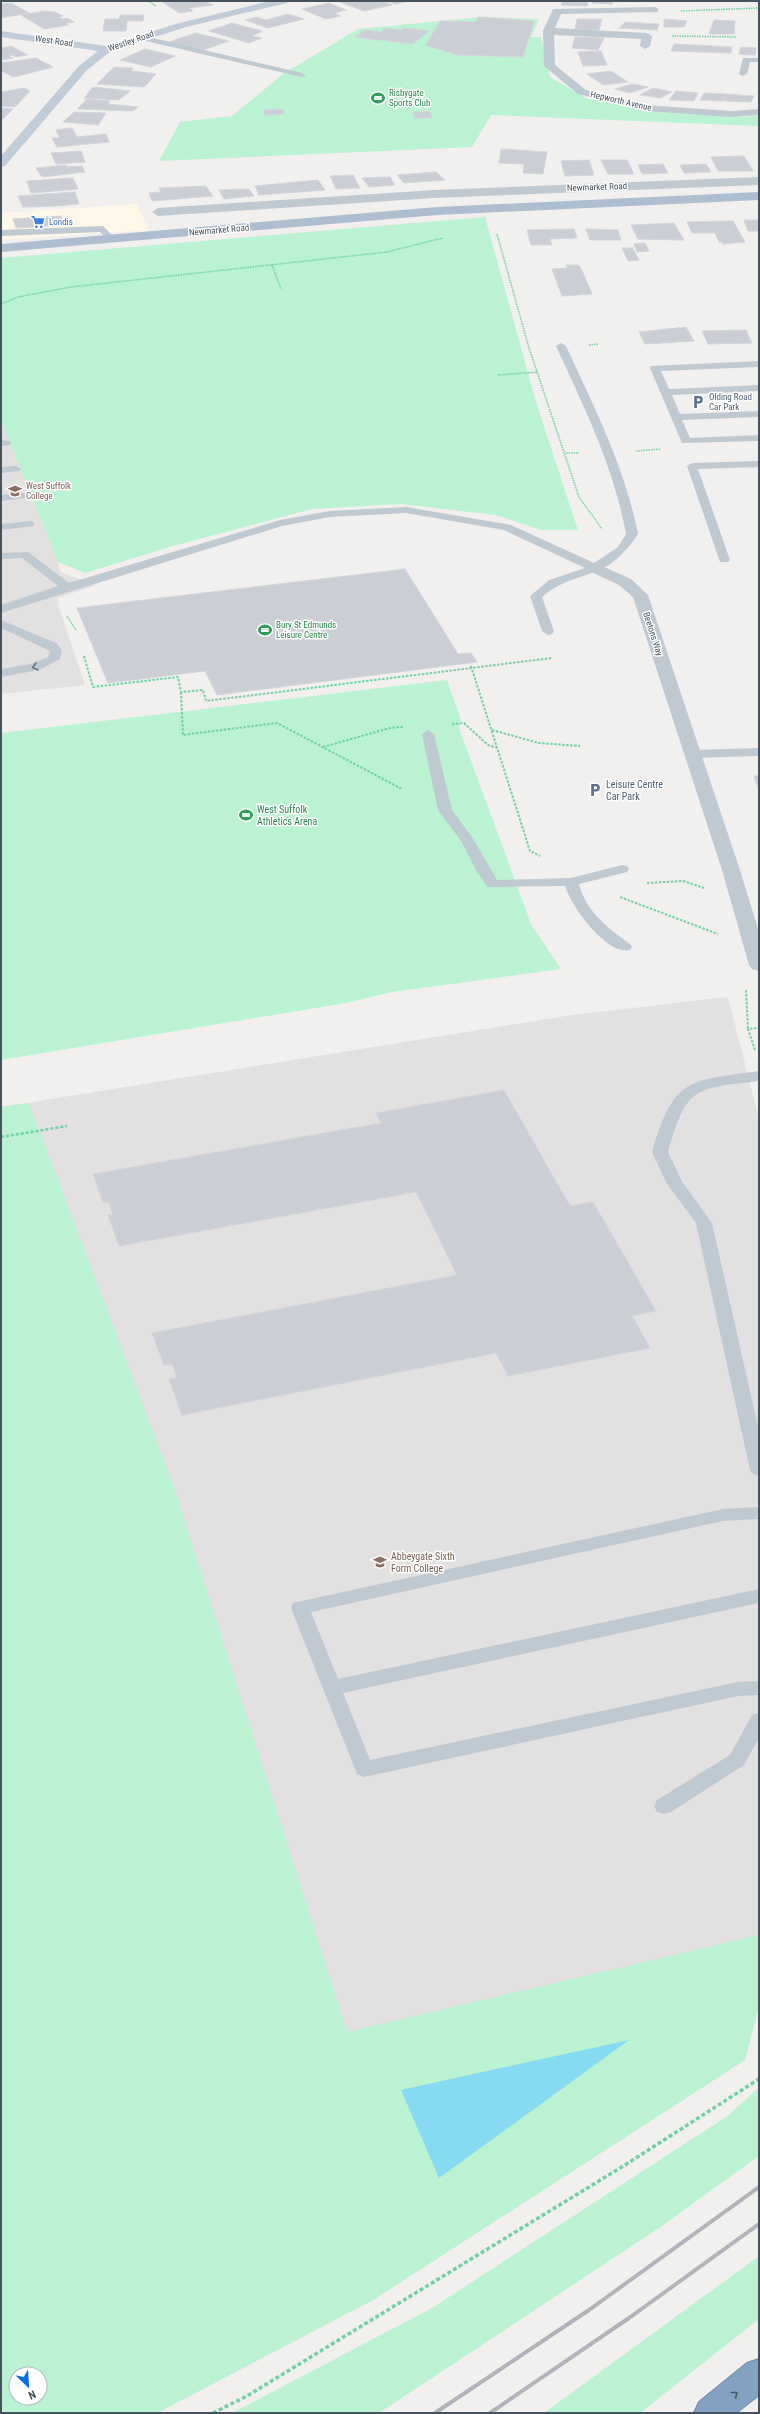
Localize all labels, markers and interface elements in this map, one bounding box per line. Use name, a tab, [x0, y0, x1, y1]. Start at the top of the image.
street label: Westley Road	[107, 28, 155, 54]
street label: West Road	[35, 33, 73, 49]
place label: Risbygate Sports Club	[389, 88, 431, 108]
street label: Hepworth Avenue	[589, 89, 653, 113]
sports icon: Risbygate Sports Club	[370, 90, 386, 106]
street label: Newmarket Road	[567, 181, 627, 193]
supermarket icon: Londis	[30, 214, 46, 230]
place label: Londis	[49, 217, 73, 227]
street label: Newmarket Road	[188, 222, 250, 238]
place label: Olding Road Car Park	[709, 392, 752, 412]
parking icon: Olding Road Car Park	[690, 394, 706, 410]
place label: West Suffolk College	[26, 481, 71, 501]
school or university icon: West Suffolk College	[7, 483, 23, 499]
street label: Beetons Way	[641, 611, 665, 657]
place label: Bury St Edmunds Leisure Centre	[276, 620, 336, 640]
sports icon: Bury St Edmunds Leisure Centre	[257, 622, 273, 638]
one-way arrow	[32, 662, 39, 671]
place label: Leisure Centre Car Park	[606, 779, 663, 802]
parking icon: Leisure Centre Car Park	[587, 782, 603, 798]
place label: West Suffolk Athletics Arena	[257, 804, 317, 827]
sports icon: West Suffolk Athletics Arena	[238, 807, 254, 823]
place label: Abbeygate Sixth Form College	[391, 1551, 455, 1574]
school or university icon: Abbeygate Sixth Form College	[372, 1554, 388, 1570]
north arrow	[8, 2366, 48, 2406]
text: N	[26, 2387, 38, 2402]
one-way arrow	[731, 2391, 738, 2398]

